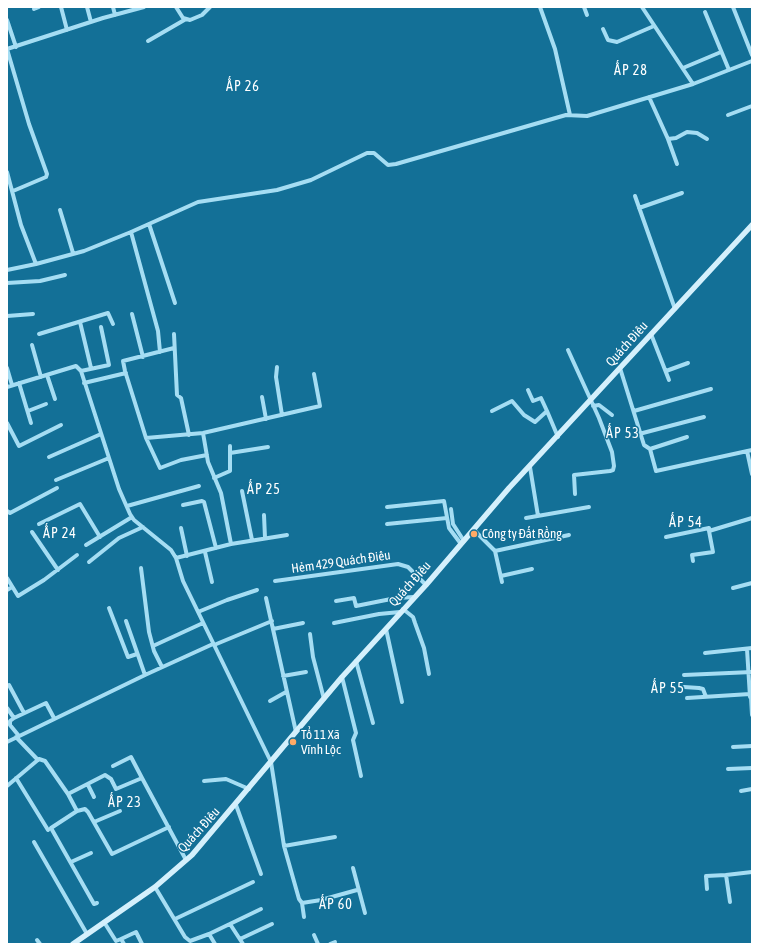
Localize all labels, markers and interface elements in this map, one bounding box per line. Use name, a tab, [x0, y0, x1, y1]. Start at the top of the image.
district label: ẤP 28	[614, 63, 648, 79]
district label: ẤP 26	[226, 79, 260, 95]
street label: Quách Điêu	[603, 318, 651, 370]
district label: ẤP 53	[606, 426, 640, 442]
district label: ẤP 25	[247, 482, 281, 498]
district label: ẤP 54	[669, 515, 703, 531]
district label: ẤP 24	[43, 526, 77, 542]
place label: Công ty Đất Rồng	[482, 526, 562, 542]
marker: Công ty Đất Rồng	[469, 529, 479, 539]
street label: Hẻm 429 Quách Điêu	[290, 547, 392, 577]
street label: Quách Điêu	[386, 558, 434, 610]
district label: ẤP 55	[651, 681, 685, 697]
place label: Tổ 11 Xã Vĩnh Lộc	[301, 727, 341, 758]
marker: Tổ 11 Xã Vĩnh Lộc	[288, 737, 298, 747]
district label: ẤP 23	[108, 795, 142, 811]
street label: Quách Điêu	[175, 804, 223, 856]
district label: ẤP 60	[319, 897, 353, 913]

